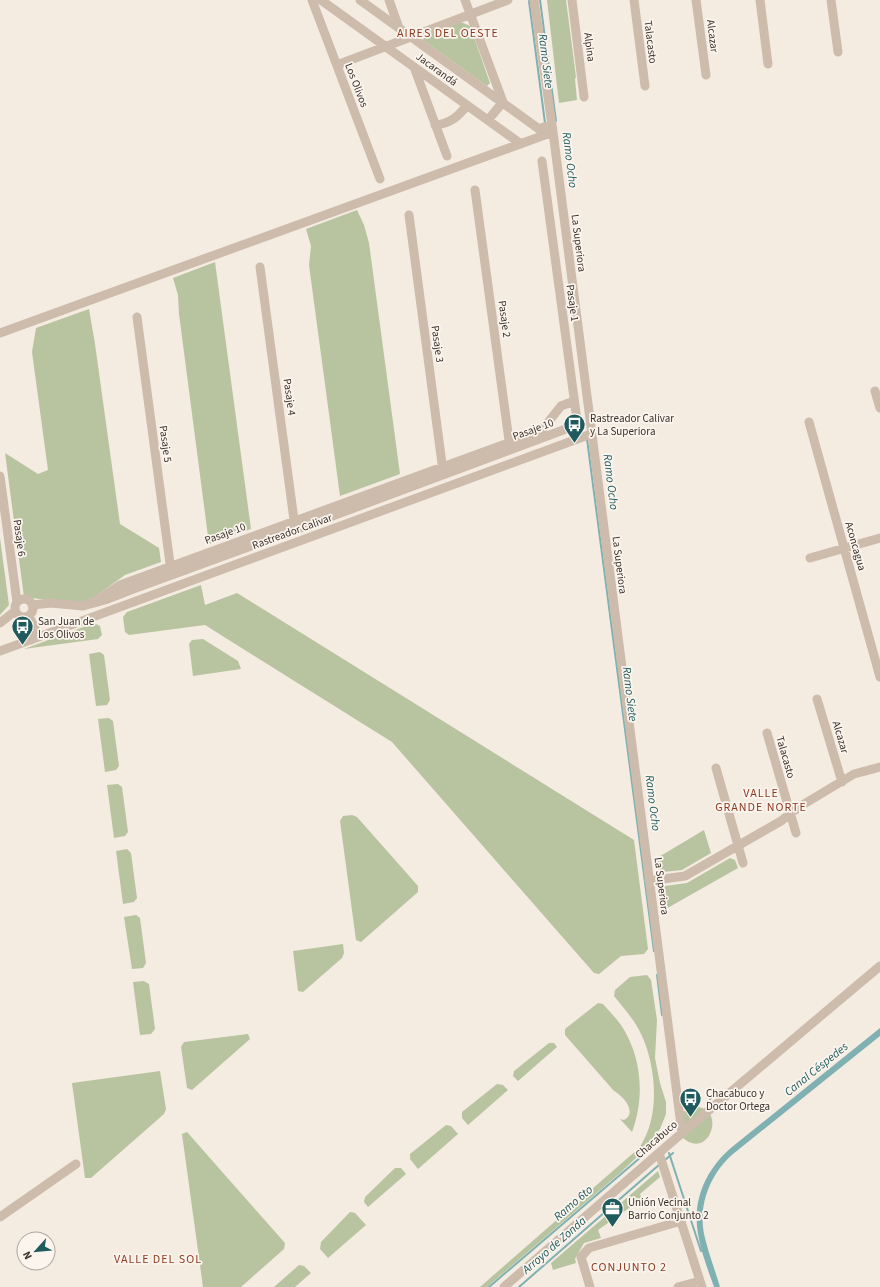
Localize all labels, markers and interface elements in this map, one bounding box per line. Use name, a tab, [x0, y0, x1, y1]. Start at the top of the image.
street label: Alcazar	[703, 19, 722, 54]
street label: Talacasto	[640, 20, 661, 65]
district label: AIRES DEL OESTE	[397, 25, 499, 42]
street label: Alpina	[580, 32, 599, 62]
water label: Ramo Siete	[534, 33, 557, 90]
street label: Jacarandá	[413, 49, 461, 90]
street label: Los Olivos	[341, 61, 372, 110]
water label: Ramo Ocho	[558, 131, 581, 189]
street label: La Superiora	[568, 213, 589, 273]
street label: Pasaje 1	[562, 284, 583, 323]
street label: Pasaje 2	[494, 300, 515, 339]
street label: Pasaje 3	[427, 325, 448, 364]
street label: Pasaje 4	[279, 378, 300, 417]
bus stop icon: Rastreador Calivar y La Superiora	[561, 411, 587, 444]
place label: Rastreador Calivar y La Superiora	[590, 411, 674, 439]
street label: Pasaje 10	[511, 415, 556, 444]
street label: Pasaje 5	[155, 425, 176, 464]
water label: Ramo Ocho	[599, 453, 622, 511]
street label: Rastreador Calivar	[250, 510, 334, 553]
street label: Pasaje 6	[9, 519, 30, 558]
street label: Pasaje 10	[203, 519, 248, 548]
street label: Aconcagua	[841, 520, 870, 572]
street label: La Superiora	[609, 535, 630, 595]
bus stop icon: San Juan de Los Olivos	[10, 614, 36, 647]
place label: San Juan de Los Olivos	[38, 614, 95, 642]
water label: Ramo Siete	[618, 666, 641, 723]
street label: Alcazar	[829, 719, 852, 755]
street label: Talacasto	[772, 734, 799, 780]
water label: Ramo Ocho	[641, 774, 664, 832]
district label: VALLE GRANDE NORTE	[715, 785, 807, 816]
street label: La Superiora	[651, 856, 672, 916]
water label: Canal Céspedes	[781, 1038, 852, 1100]
bus stop icon: Chacabuco y Doctor Ortega	[677, 1086, 703, 1119]
place label: Chacabuco y Doctor Ortega	[706, 1086, 770, 1114]
street label: Chacabuco	[632, 1117, 681, 1162]
water label: Ramo 6to	[550, 1182, 597, 1225]
office icon: Unión Vecinal Barrio Conjunto 2	[599, 1195, 625, 1228]
place label: Unión Vecinal Barrio Conjunto 2	[628, 1195, 709, 1223]
water label: Arroyo de Zonda	[518, 1212, 590, 1279]
north arrow	[16, 1231, 56, 1271]
text: N	[19, 1249, 36, 1262]
district label: VALLE DEL SOL	[114, 1251, 202, 1268]
district label: CONJUNTO 2	[591, 1259, 667, 1276]

